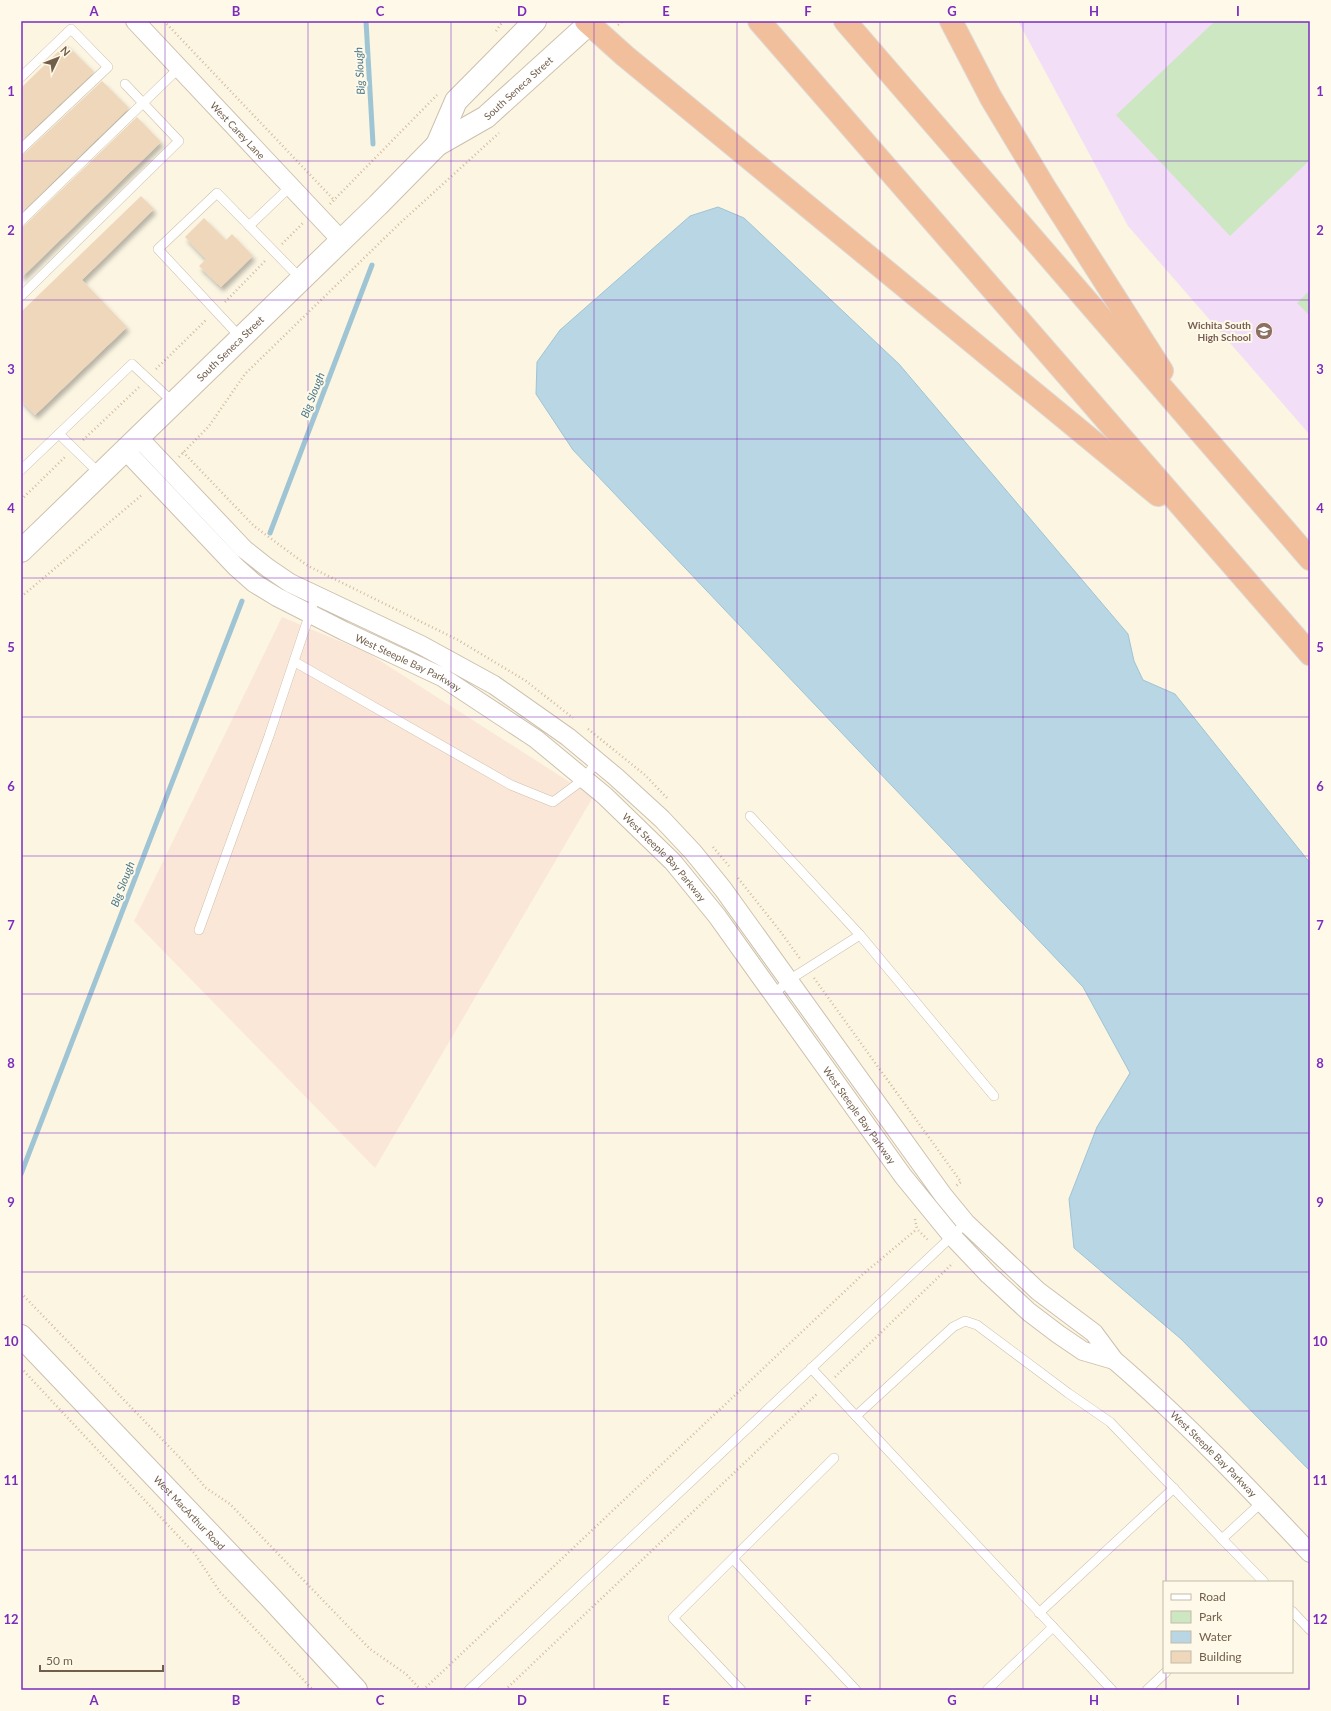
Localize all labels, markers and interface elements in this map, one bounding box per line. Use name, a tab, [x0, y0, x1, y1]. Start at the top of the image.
text: A	[88, 3, 99, 19]
text: B	[232, 3, 241, 19]
text: C	[376, 3, 385, 19]
text: D	[517, 3, 527, 19]
text: E	[662, 3, 670, 19]
text: F	[804, 3, 812, 19]
text: G	[947, 3, 957, 19]
text: H	[1089, 3, 1099, 19]
text: I	[1236, 3, 1240, 19]
north arrow	[38, 38, 78, 78]
text: N	[58, 43, 73, 58]
water label: Big Slough	[351, 47, 367, 95]
street label: South Seneca Street	[481, 53, 555, 122]
text: 1	[7, 83, 15, 99]
text: 1	[1316, 83, 1324, 99]
street label: West Carey Lane	[208, 99, 268, 161]
text: 2	[7, 222, 15, 238]
text: 2	[1316, 222, 1324, 238]
street label: South Seneca Street	[194, 313, 266, 384]
place label: Wichita South High School	[1188, 319, 1251, 343]
school or university icon: Wichita South High School	[1254, 321, 1274, 341]
text: 3	[7, 361, 15, 377]
text: 3	[1316, 361, 1324, 377]
water label: Big Slough	[297, 370, 327, 420]
text: 4	[7, 500, 15, 516]
text: 4	[1316, 500, 1324, 516]
street label: West Steeple Bay Parkway	[353, 631, 464, 694]
text: 5	[7, 639, 15, 655]
text: 5	[1316, 639, 1324, 655]
text: 6	[7, 778, 15, 794]
text: 6	[1316, 778, 1324, 794]
street label: West Steeple Bay Parkway	[620, 810, 709, 904]
water label: Big Slough	[107, 859, 137, 909]
text: 7	[7, 917, 15, 933]
text: 7	[1316, 917, 1324, 933]
text: 8	[7, 1055, 15, 1071]
text: 8	[1316, 1055, 1324, 1071]
street label: West Steeple Bay Parkway	[821, 1064, 899, 1167]
text: 9	[7, 1194, 15, 1210]
text: 9	[1316, 1194, 1324, 1210]
text: 10	[3, 1333, 19, 1349]
text: 10	[1312, 1333, 1328, 1349]
street label: West Steeple Bay Parkway	[1168, 1408, 1260, 1500]
text: 11	[3, 1472, 19, 1488]
text: 11	[1312, 1472, 1328, 1488]
street label: West MacArthur Road	[151, 1473, 228, 1552]
legend	[1163, 1581, 1293, 1673]
text: Road	[1199, 1589, 1226, 1604]
text: Park	[1199, 1609, 1223, 1624]
text: 12	[3, 1611, 19, 1627]
text: 12	[1312, 1611, 1328, 1627]
text: Water	[1199, 1629, 1232, 1644]
scale bar	[40, 1647, 163, 1673]
text: Building	[1199, 1649, 1242, 1664]
text: 50 m	[46, 1653, 73, 1668]
text: A	[88, 1692, 99, 1708]
text: B	[232, 1692, 241, 1708]
text: C	[376, 1692, 385, 1708]
text: D	[517, 1692, 527, 1708]
text: E	[662, 1692, 670, 1708]
text: F	[804, 1692, 812, 1708]
text: G	[947, 1692, 957, 1708]
text: H	[1089, 1692, 1099, 1708]
text: I	[1236, 1692, 1240, 1708]

